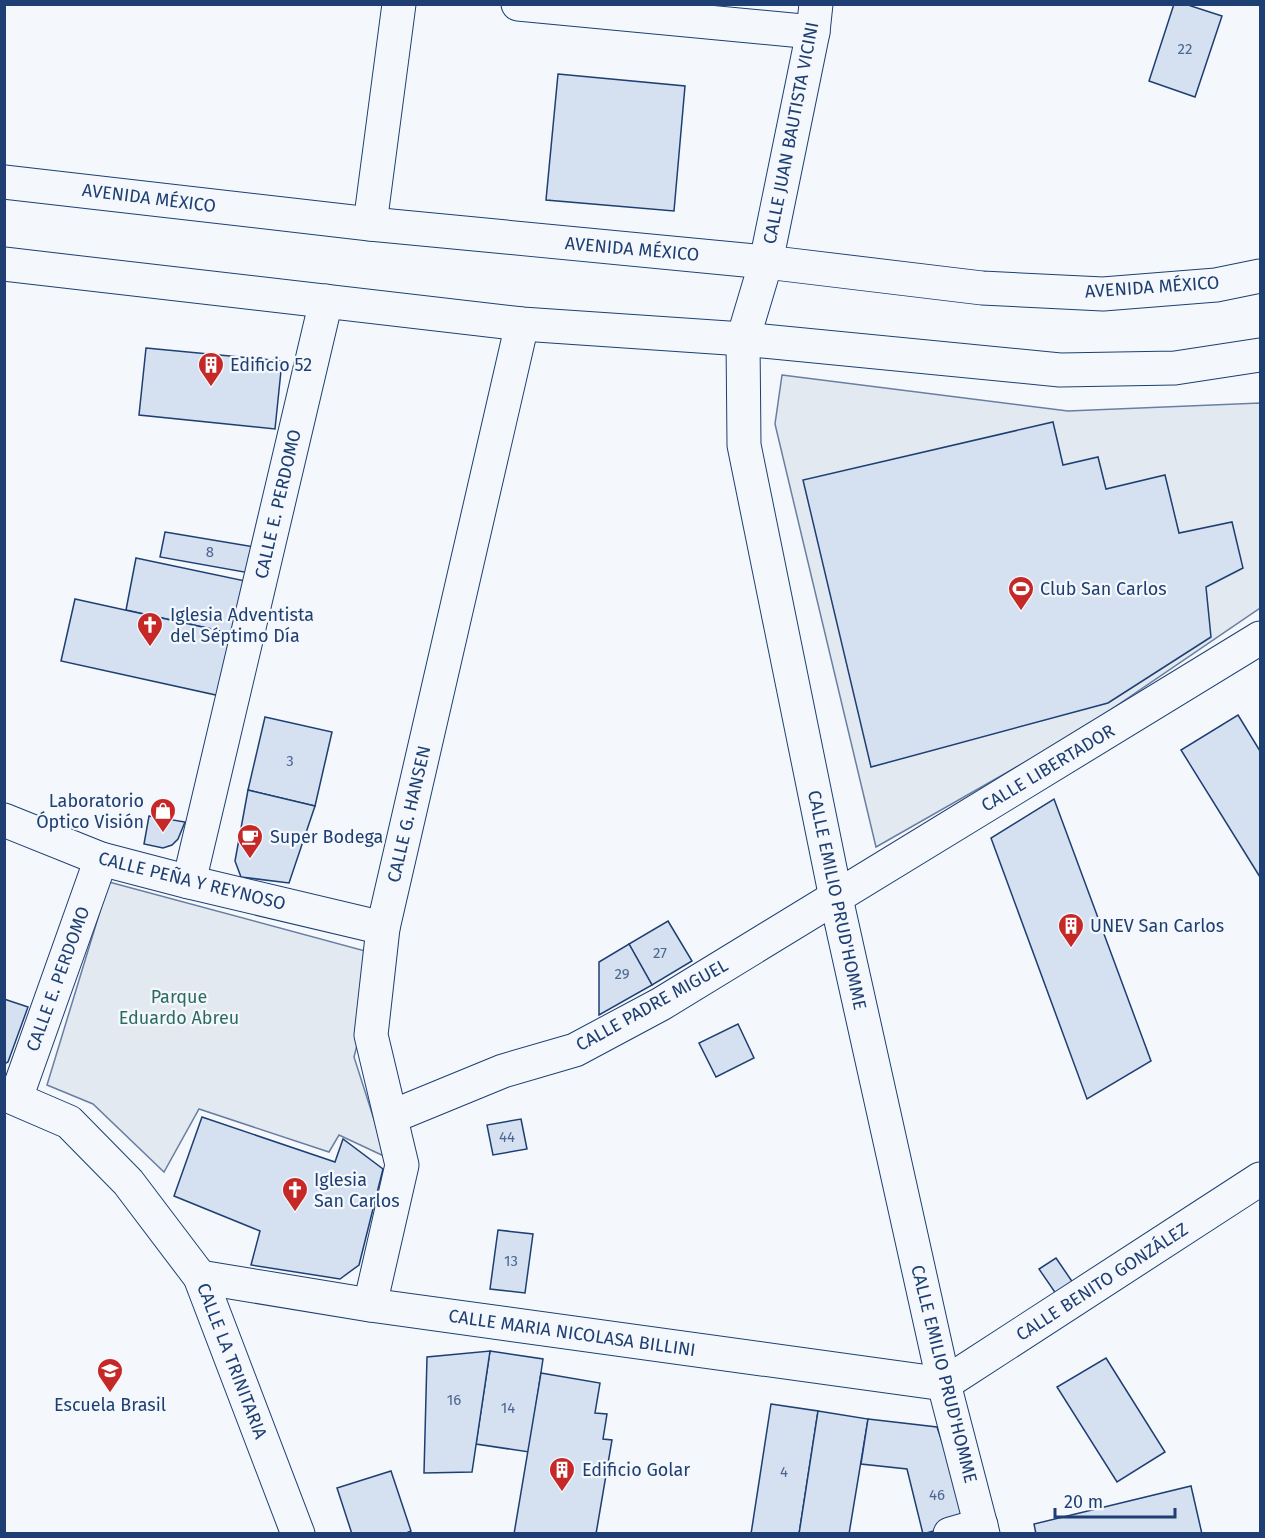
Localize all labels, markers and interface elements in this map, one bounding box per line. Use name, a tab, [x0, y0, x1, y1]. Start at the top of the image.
street label: CALLE JUAN BAUTISTA VICINI	[759, 20, 823, 246]
house number: 22	[1178, 40, 1192, 58]
street label: AVENIDA MÉXICO	[81, 178, 217, 217]
street label: AVENIDA MÉXICO	[564, 231, 700, 266]
street label: AVENIDA MÉXICO	[1084, 270, 1220, 303]
building icon: Edificio 52	[196, 350, 226, 388]
place label: Edificio 52	[230, 354, 312, 376]
street label: CALLE E. PERDOMO	[250, 427, 306, 581]
house number: 8	[206, 543, 214, 561]
sports icon: Club San Carlos	[1006, 574, 1036, 612]
place label: Club San Carlos	[1040, 578, 1167, 600]
place label: Iglesia Adventista del Séptimo Día	[170, 604, 314, 647]
church icon: Iglesia Adventista del Séptimo Día	[135, 610, 165, 648]
street label: CALLE LIBERTADOR	[977, 719, 1119, 817]
street label: CALLE G. HANSEN	[383, 743, 435, 885]
house number: 3	[286, 752, 294, 770]
street label: CALLE EMILIO PRUD'HOMME	[803, 788, 871, 1012]
place label: Laboratorio Óptico Visión	[36, 790, 144, 833]
shop icon: Laboratorio Óptico Visión	[148, 796, 178, 834]
cafe icon: Super Bodega	[235, 822, 265, 860]
place label: Super Bodega	[270, 826, 383, 848]
street label: CALLE PEÑA Y REYNOSO	[96, 846, 288, 915]
street label: CALLE E. PERDOMO	[22, 904, 94, 1054]
building icon: UNEV San Carlos	[1056, 911, 1086, 949]
place label: UNEV San Carlos	[1090, 915, 1224, 937]
house number: 27	[653, 944, 667, 962]
street label: CALLE PADRE MIGUEL	[572, 954, 732, 1056]
house number: 29	[614, 965, 630, 983]
park label: Parque Eduardo Abreu	[119, 986, 239, 1029]
house number: 44	[499, 1128, 515, 1146]
place label: Iglesia San Carlos	[314, 1169, 400, 1212]
church icon: Iglesia San Carlos	[280, 1175, 310, 1213]
street label: CALLE BENITO GONZÁLEZ	[1011, 1217, 1192, 1346]
house number: 13	[504, 1252, 518, 1270]
street label: CALLE EMILIO PRUD'HOMME	[906, 1263, 982, 1485]
street label: CALLE LA TRINITARIA	[192, 1280, 272, 1443]
street label: CALLE MARIA NICOLASA BILLINI	[447, 1305, 697, 1361]
school or university icon: Escuela Brasil	[95, 1356, 125, 1394]
house number: 16	[447, 1391, 461, 1409]
place label: Escuela Brasil	[54, 1394, 166, 1416]
house number: 14	[501, 1399, 515, 1417]
building icon: Edificio Golar	[547, 1455, 577, 1493]
place label: Edificio Golar	[582, 1459, 690, 1481]
house number: 4	[780, 1463, 788, 1481]
scale bar	[1055, 1481, 1175, 1519]
house number: 46	[929, 1486, 945, 1504]
text: 20 m	[1064, 1491, 1103, 1513]

